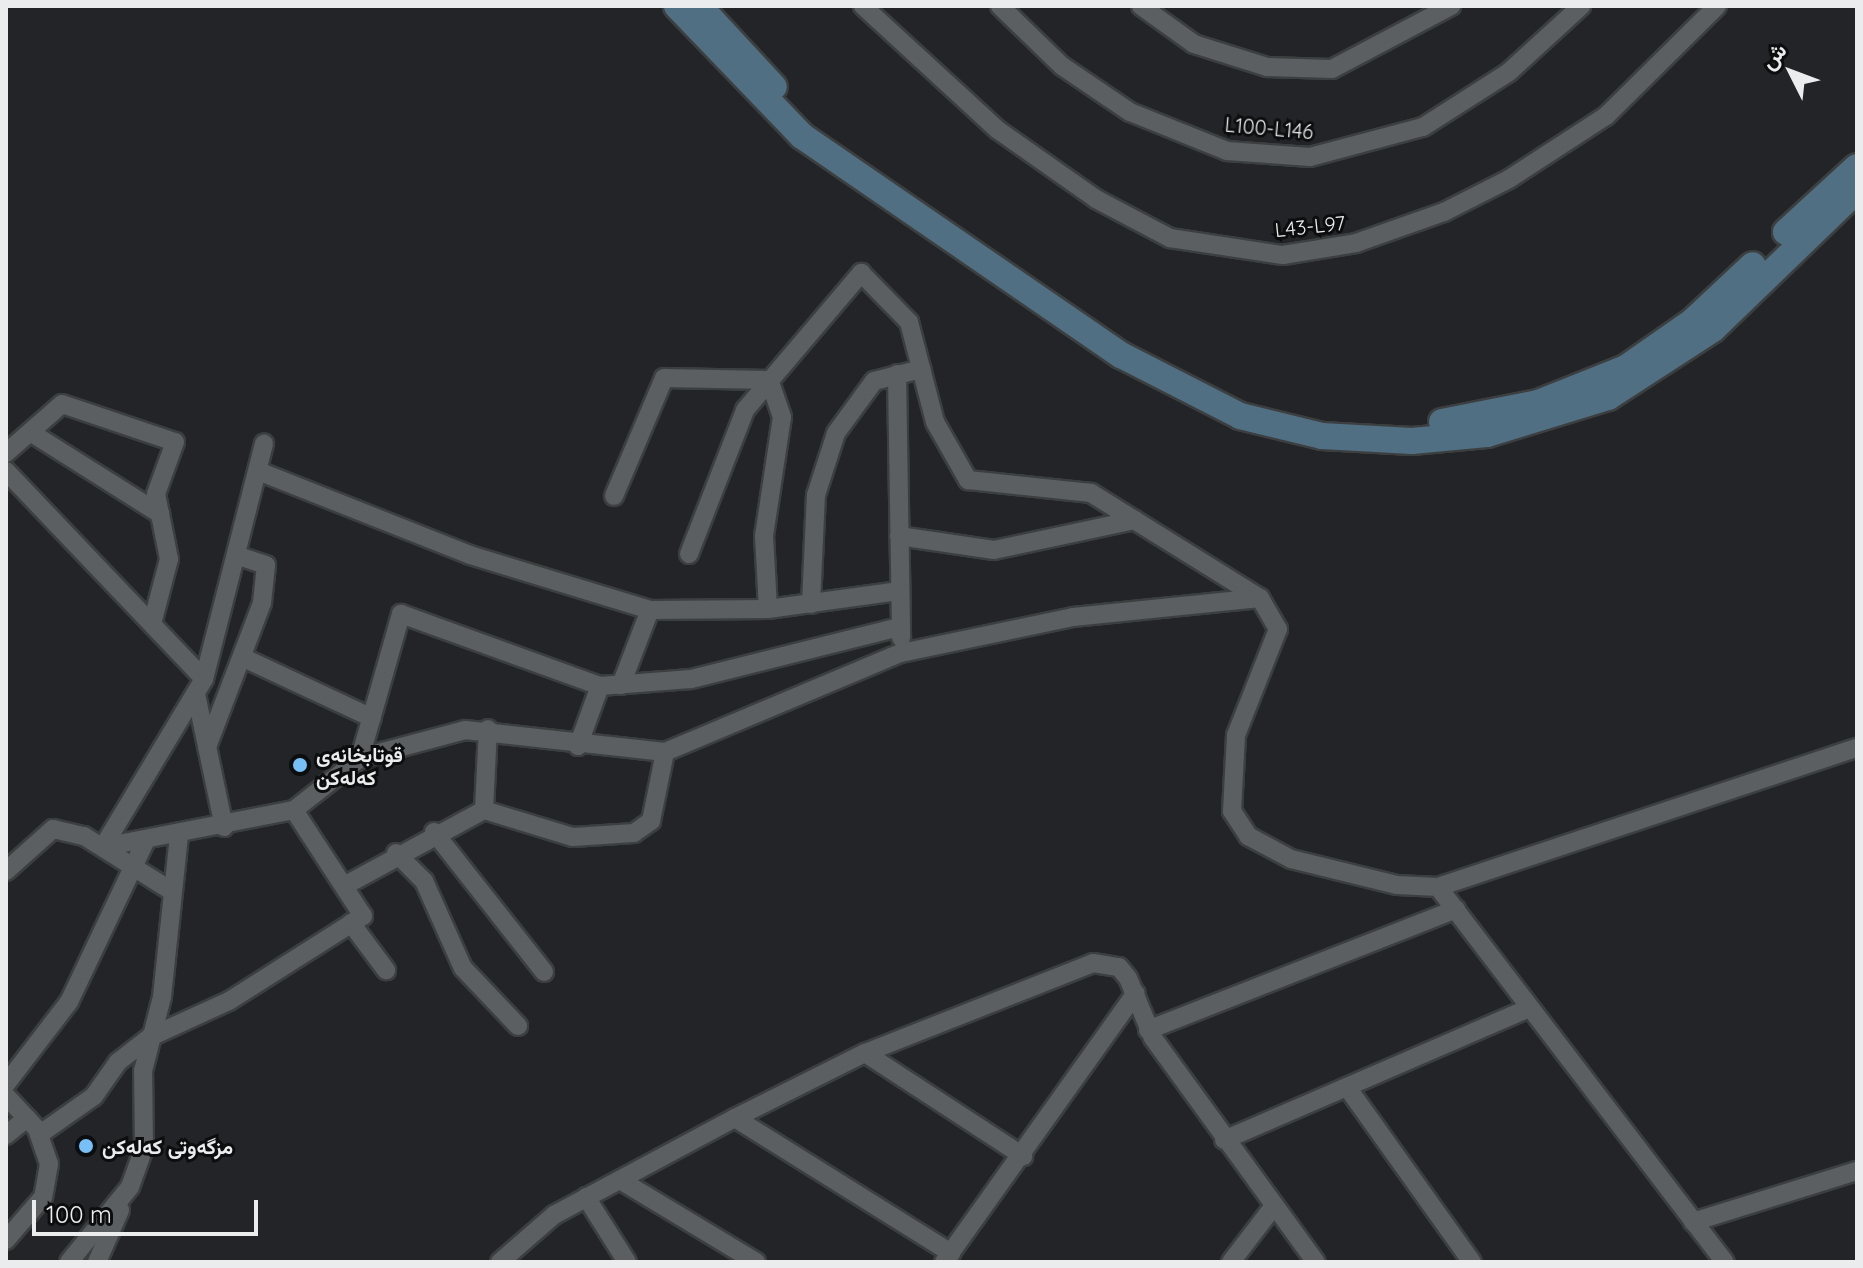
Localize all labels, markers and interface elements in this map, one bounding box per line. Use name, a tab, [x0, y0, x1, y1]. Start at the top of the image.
north arrow	[1751, 32, 1831, 112]
text: ش	[1754, 37, 1792, 75]
street label: L100-L146	[1224, 112, 1314, 144]
street label: L43-L97	[1273, 210, 1347, 242]
place label: قوتابخانەی کەلەکن	[316, 742, 403, 789]
marker: قوتابخانەی کەلەکن	[291, 756, 309, 774]
place label: مزگەوتی کەلەکن	[102, 1134, 233, 1158]
marker: مزگەوتی کەلەکن	[77, 1137, 95, 1155]
scale bar	[36, 1184, 262, 1234]
text: 100 m	[46, 1199, 112, 1229]

